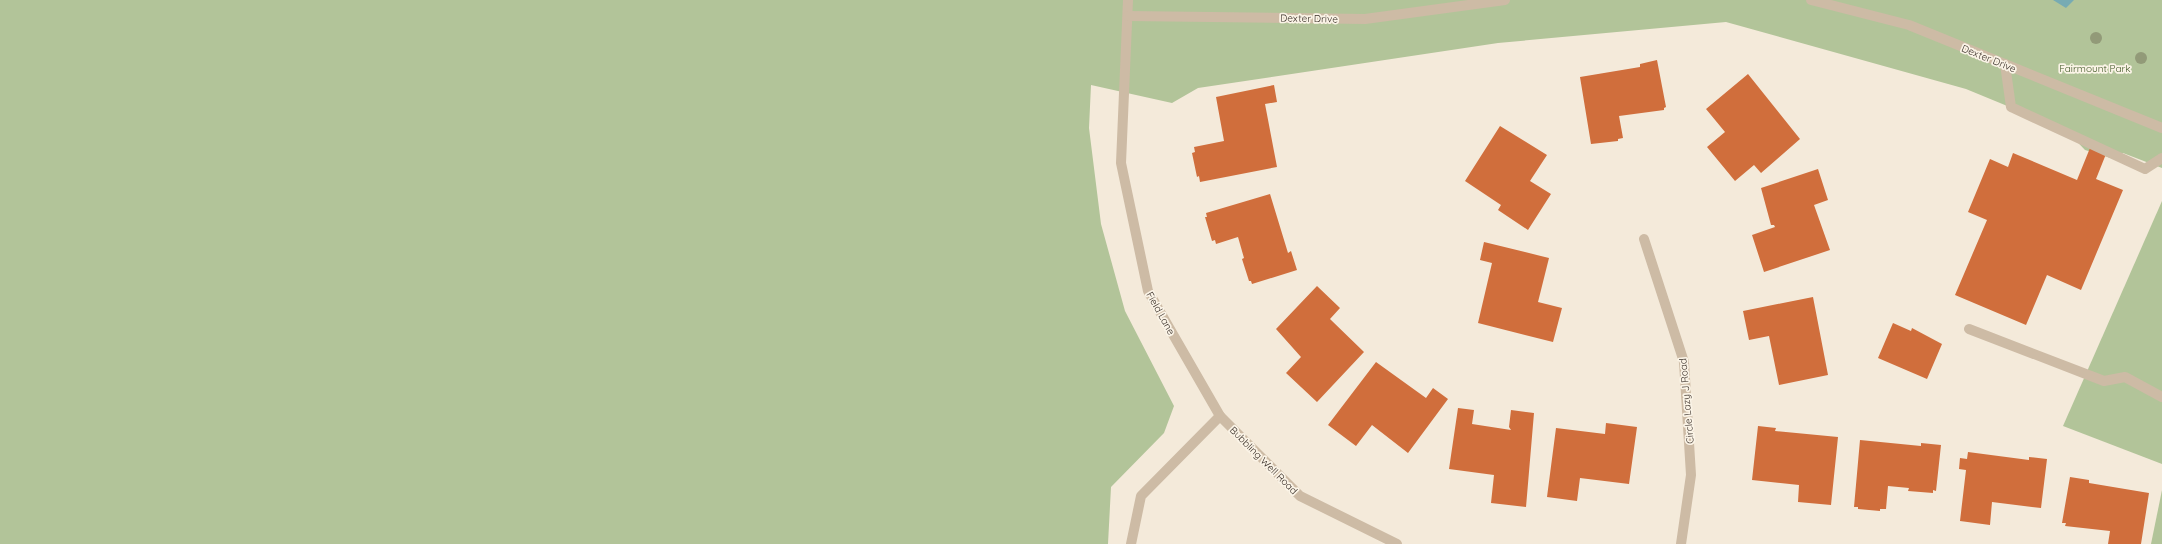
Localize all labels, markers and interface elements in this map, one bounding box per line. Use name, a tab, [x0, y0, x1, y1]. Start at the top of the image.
street label: Dexter Drive	[1280, 11, 1338, 26]
street label: Dexter Drive	[1960, 42, 2018, 75]
park label: Fairmount Park	[2059, 62, 2131, 75]
street label: Field Lane	[1143, 289, 1178, 337]
street label: Circle Lazy J Road	[1676, 358, 1697, 444]
street label: Bubbling Well Road	[1227, 424, 1300, 497]

